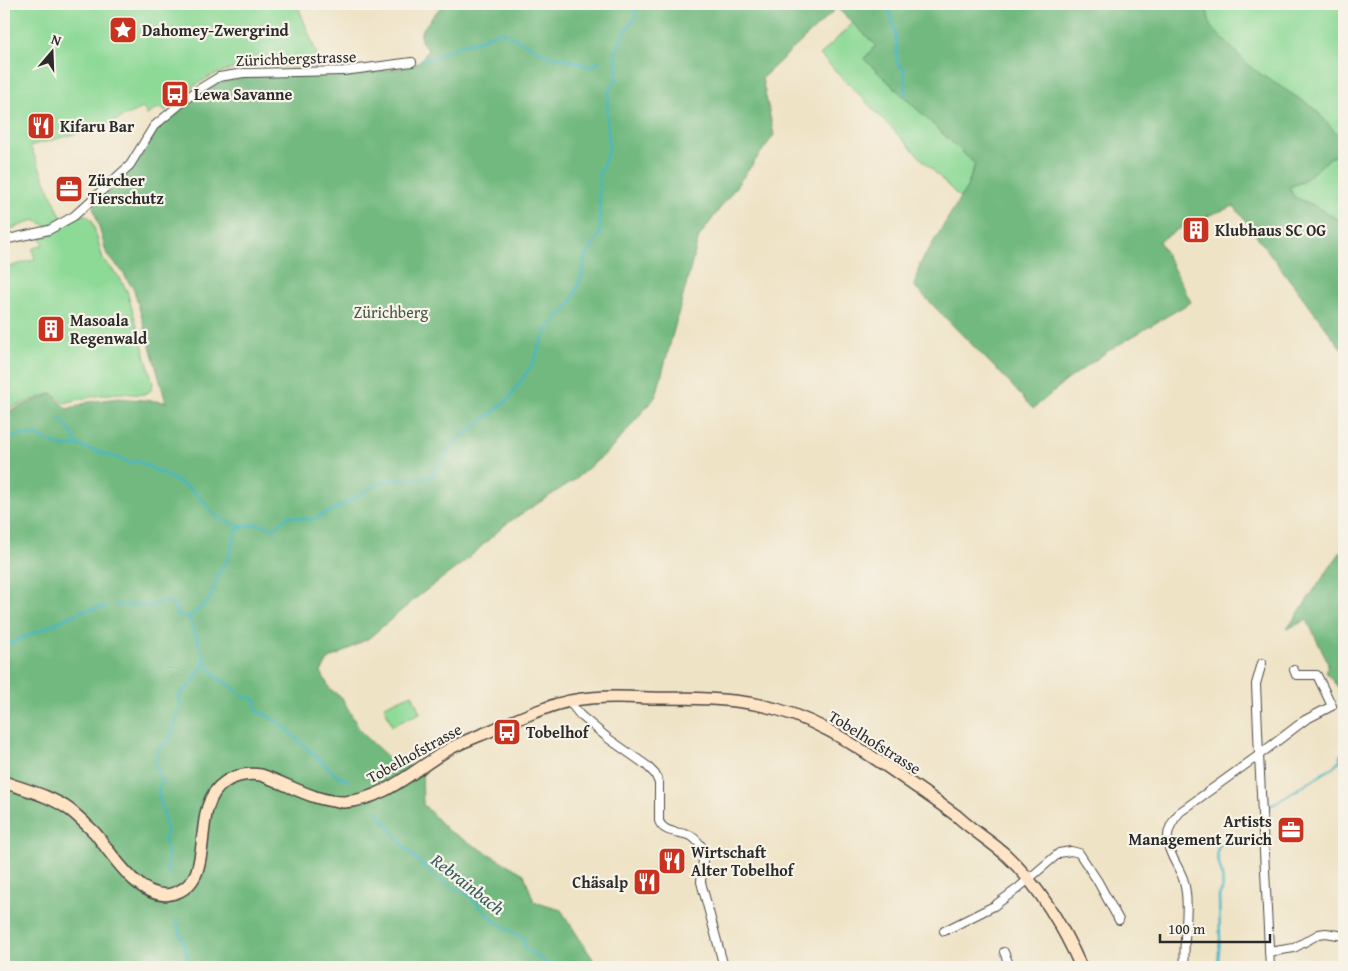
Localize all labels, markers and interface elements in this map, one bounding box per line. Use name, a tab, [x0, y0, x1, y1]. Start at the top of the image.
place icon: Dahomey-Zwergrind	[108, 15, 138, 45]
place label: Dahomey-Zwergrind	[142, 18, 290, 42]
north arrow	[28, 28, 78, 78]
text: N	[49, 29, 65, 51]
street label: Zürichbergstrasse	[235, 44, 357, 72]
bus stop icon: Lewa Savanne	[160, 79, 190, 109]
place label: Lewa Savanne	[194, 82, 293, 106]
restaurant icon: Kifaru Bar	[26, 111, 56, 141]
place label: Kifaru Bar	[60, 114, 135, 138]
place label: Zürcher Tierschutz	[88, 168, 164, 210]
office icon: Zürcher Tierschutz	[54, 174, 84, 204]
building icon: Klubhaus SC OG	[1181, 215, 1211, 245]
place label: Klubhaus SC OG	[1215, 218, 1326, 242]
park label: Zürichberg	[354, 300, 428, 324]
place label: Masoala Regenwald	[70, 308, 148, 350]
building icon: Masoala Regenwald	[36, 314, 66, 344]
street label: Tobelhofstrasse	[824, 704, 926, 780]
street label: Tobelhofstrasse	[362, 717, 466, 789]
bus stop icon: Tobelhof	[492, 717, 522, 747]
place label: Tobelhof	[526, 720, 591, 744]
place label: Artists Management Zurich	[1129, 809, 1273, 851]
office icon: Artists Management Zurich	[1276, 815, 1306, 845]
place label: Wirtschaft Alter Tobelhof	[691, 840, 796, 882]
water label: Rebrainbach	[425, 846, 510, 921]
restaurant icon: Wirtschaft Alter Tobelhof	[657, 846, 687, 876]
restaurant icon: Chäsalp	[632, 867, 662, 897]
place label: Chäsalp	[572, 870, 628, 894]
scale bar	[1160, 911, 1270, 943]
text: 100 m	[1168, 918, 1206, 939]

